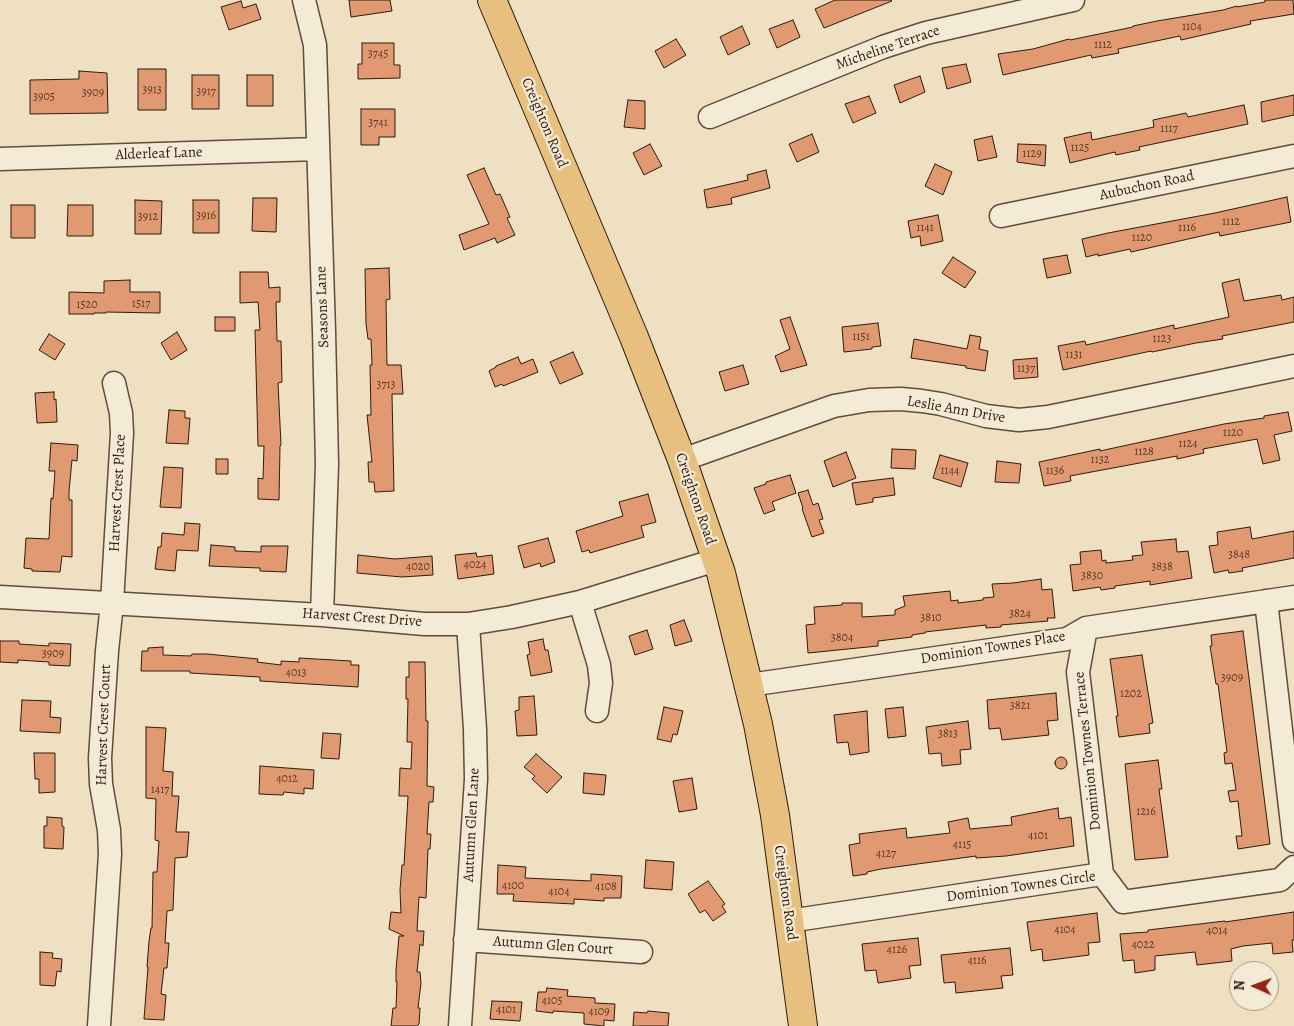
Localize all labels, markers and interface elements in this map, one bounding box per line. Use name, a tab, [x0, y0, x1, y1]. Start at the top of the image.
house number: 1104	[1182, 20, 1202, 34]
street label: Micheline Terrace	[834, 22, 942, 74]
house number: 1112	[1094, 38, 1112, 52]
house number: 3745	[368, 47, 388, 61]
street label: Creighton Road	[517, 75, 571, 171]
house number: 3913	[142, 83, 162, 97]
house number: 3917	[196, 85, 216, 99]
house number: 3909	[82, 86, 104, 100]
house number: 3905	[33, 90, 55, 104]
house number: 3741	[368, 116, 388, 130]
house number: 1117	[1160, 122, 1178, 136]
house number: 1125	[1070, 141, 1090, 155]
street label: Alderleaf Lane	[115, 143, 203, 165]
house number: 1129	[1022, 147, 1042, 161]
street label: Aubuchon Road	[1098, 167, 1196, 205]
house number: 3916	[196, 209, 216, 223]
house number: 3912	[138, 210, 158, 224]
house number: 1112	[1222, 215, 1240, 229]
house number: 1141	[916, 221, 934, 235]
house number: 1116	[1178, 221, 1196, 235]
house number: 1120	[1132, 231, 1152, 245]
street label: Seasons Lane	[313, 266, 333, 348]
house number: 1517	[132, 297, 150, 311]
house number: 1520	[76, 298, 98, 312]
house number: 1151	[852, 330, 870, 344]
house number: 1123	[1153, 332, 1171, 346]
house number: 1131	[1065, 348, 1083, 362]
house number: 1137	[1017, 362, 1035, 376]
house number: 3713	[376, 378, 396, 392]
street label: Leslie Ann Drive	[905, 392, 1007, 428]
house number: 1120	[1223, 426, 1243, 440]
street label: Harvest Crest Place	[106, 434, 130, 552]
house number: 1124	[1178, 437, 1198, 451]
house number: 1128	[1134, 445, 1154, 459]
street label: Creighton Road	[671, 451, 719, 547]
house number: 1132	[1091, 453, 1109, 467]
house number: 1144	[940, 464, 960, 478]
house number: 1136	[1046, 464, 1064, 478]
house number: 3848	[1228, 548, 1250, 562]
house number: 4024	[464, 558, 486, 572]
house number: 4020	[406, 560, 430, 574]
house number: 3838	[1151, 560, 1173, 574]
house number: 3830	[1081, 569, 1103, 583]
street label: Harvest Crest Drive	[301, 605, 423, 631]
house number: 3824	[1009, 607, 1031, 621]
house number: 3810	[920, 611, 942, 625]
street label: Dominion Townes Place	[919, 628, 1067, 668]
house number: 3804	[831, 631, 853, 645]
house number: 3909	[42, 647, 64, 661]
street label: Harvest Crest Court	[93, 664, 115, 786]
house number: 4013	[286, 666, 306, 680]
street label: Dominion Townes Terrace	[1071, 670, 1105, 832]
house number: 3909	[1221, 671, 1243, 685]
house number: 1202	[1120, 687, 1142, 701]
house number: 3821	[1010, 699, 1030, 713]
house number: 3813	[938, 727, 958, 741]
street label: Autumn Glen Lane	[460, 767, 484, 883]
house number: 4012	[276, 772, 298, 786]
house number: 1417	[151, 783, 169, 797]
house number: 1216	[1136, 805, 1156, 819]
house number: 4101	[1028, 829, 1048, 843]
house number: 4115	[953, 838, 971, 852]
street label: Creighton Road	[769, 844, 801, 942]
house number: 4127	[876, 847, 896, 861]
street label: Dominion Townes Circle	[945, 868, 1097, 906]
house number: 4100	[502, 879, 524, 893]
house number: 4108	[595, 880, 617, 894]
house number: 4104	[548, 885, 570, 899]
house number: 4104	[1054, 923, 1076, 937]
house number: 4014	[1206, 924, 1228, 938]
street label: Autumn Glen Court	[492, 933, 614, 959]
house number: 4022	[1131, 938, 1155, 952]
house number: 4126	[887, 943, 907, 957]
house number: 4116	[967, 954, 987, 968]
north arrow	[1229, 961, 1279, 1011]
text: N	[1230, 980, 1249, 991]
house number: 4105	[541, 994, 563, 1008]
house number: 4101	[496, 1003, 516, 1017]
house number: 4109	[588, 1005, 610, 1019]

